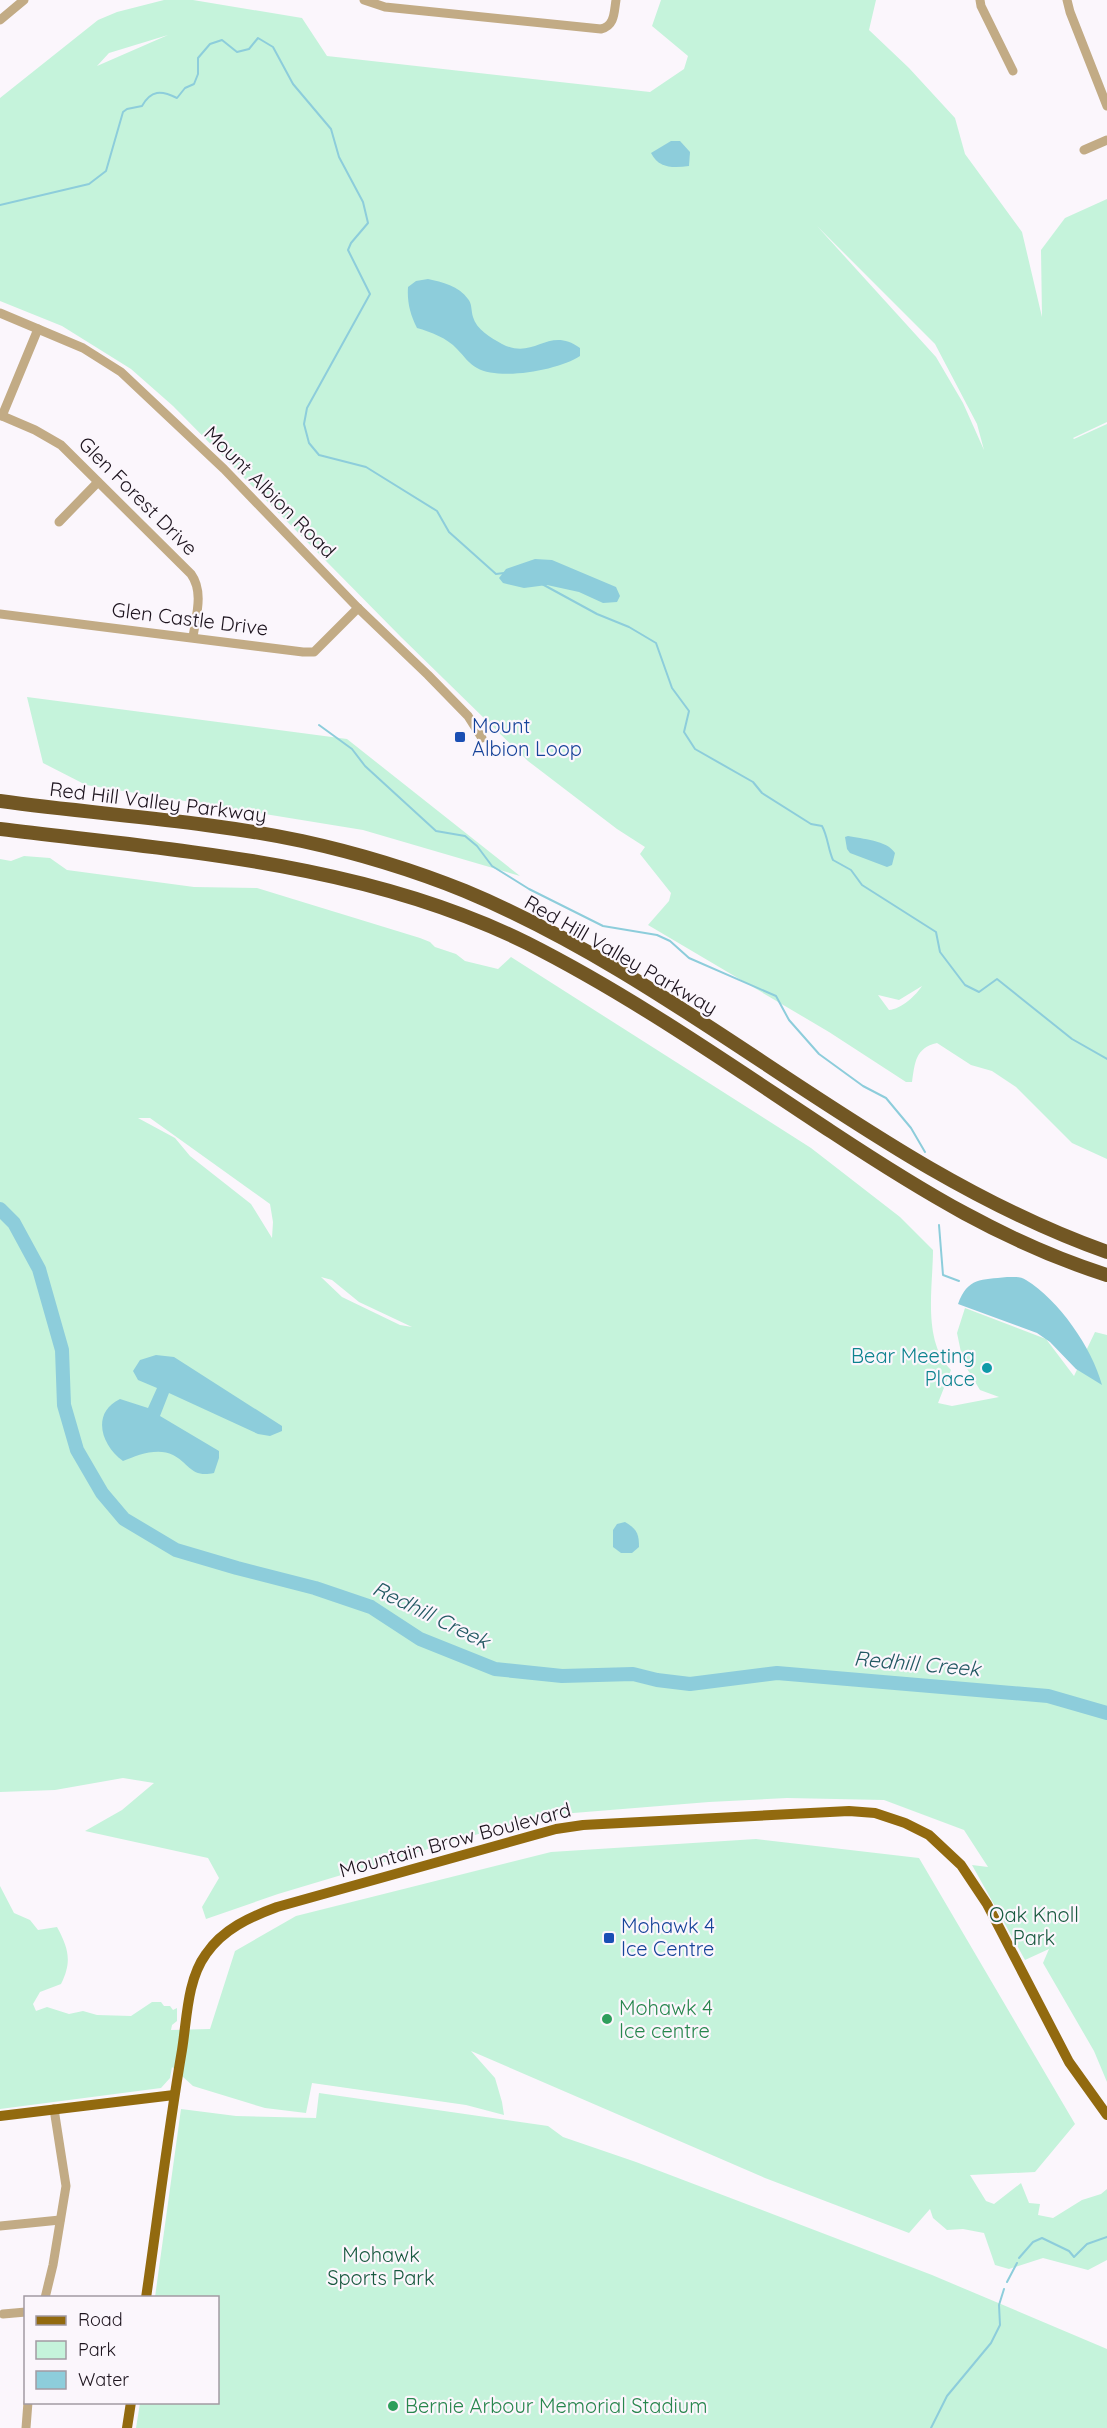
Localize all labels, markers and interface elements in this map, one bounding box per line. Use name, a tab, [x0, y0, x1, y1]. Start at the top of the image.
street label: Mount Albion Road	[199, 420, 342, 563]
street label: Glen Forest Drive	[74, 431, 203, 560]
street label: Glen Castle Drive	[110, 597, 270, 640]
place label: Mount Albion Loop	[472, 713, 582, 761]
marker: Mount Albion Loop	[453, 730, 467, 744]
street label: Red Hill Valley Parkway	[48, 776, 268, 827]
street label: Red Hill Valley Parkway	[520, 889, 722, 1020]
place label: Bear Meeting Place	[851, 1343, 975, 1391]
marker: Bear Meeting Place	[980, 1361, 994, 1375]
water label: Redhill Creek	[369, 1575, 496, 1654]
water label: Redhill Creek	[853, 1645, 983, 1682]
street label: Mountain Brow Boulevard	[336, 1797, 573, 1882]
park label: Oak Knoll Park	[989, 1902, 1079, 1950]
place label: Mohawk 4 Ice Centre	[621, 1913, 715, 1961]
marker: Mohawk 4 Ice Centre	[602, 1931, 616, 1945]
place label: Mohawk 4 Ice centre	[619, 1995, 713, 2043]
marker: Mohawk 4 Ice centre	[600, 2012, 614, 2026]
park label: Mohawk Sports Park	[327, 2242, 435, 2290]
legend	[24, 2296, 219, 2404]
text: Road	[78, 2308, 123, 2331]
text: Park	[78, 2338, 116, 2361]
text: Water	[78, 2368, 129, 2391]
place label: Bernie Arbour Memorial Stadium	[405, 2393, 707, 2418]
marker: Bernie Arbour Memorial Stadium	[386, 2399, 400, 2413]

